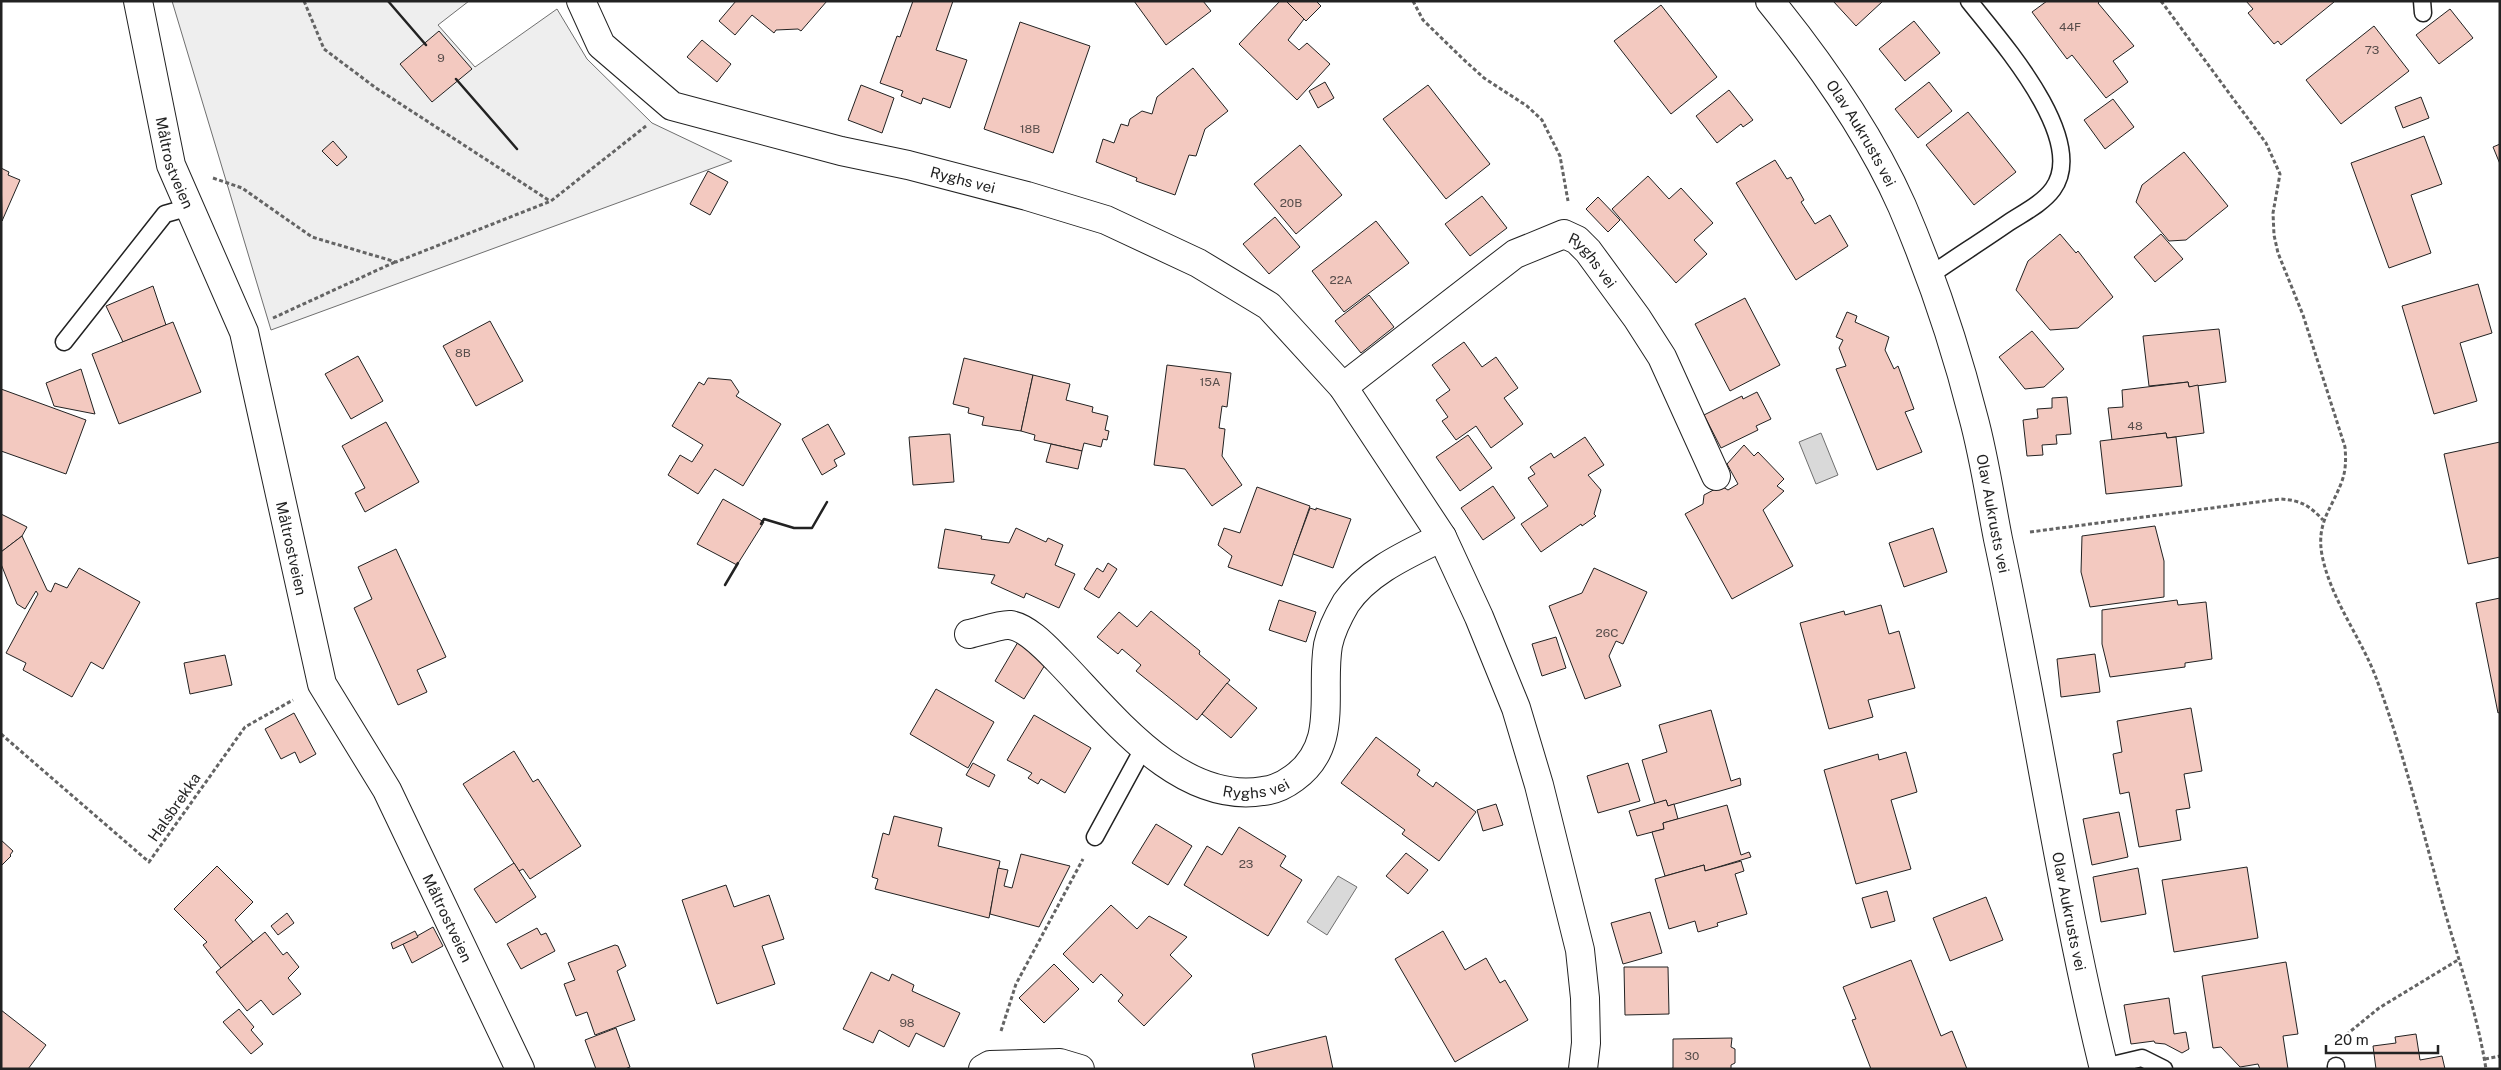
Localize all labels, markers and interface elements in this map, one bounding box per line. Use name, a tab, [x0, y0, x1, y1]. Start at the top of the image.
house number: 44F	[2059, 20, 2081, 34]
house number: 73	[2365, 43, 2379, 57]
house number: 9	[437, 51, 445, 65]
street label: Olav Aukrusts vei	[1823, 76, 1900, 189]
street label: Måltrostveien	[153, 115, 197, 211]
house number: 18B	[1020, 122, 1040, 136]
street label: Ryghs vei	[929, 163, 997, 196]
house number: 20B	[1280, 196, 1302, 210]
street label: Ryghs vei	[1566, 229, 1620, 291]
house number: 22A	[1330, 273, 1353, 287]
house number: 8B	[455, 346, 471, 360]
house number: 15A	[1199, 375, 1221, 389]
house number: 48	[2127, 419, 2143, 433]
street label: Olav Aukrusts vei	[1974, 452, 2013, 575]
street label: Måltrostveien	[273, 500, 311, 597]
house number: 26C	[1596, 626, 1618, 640]
street label: Halsbrekka	[144, 769, 204, 845]
street label: Ryghs vei	[1222, 775, 1292, 801]
street label: Olav Aukrusts vei	[2050, 850, 2090, 972]
house number: 23	[1239, 857, 1253, 871]
street label: Måltrostveien	[420, 871, 476, 965]
house number: 98	[899, 1016, 915, 1030]
scale bar	[2326, 1022, 2438, 1054]
text: 20 m	[2334, 1031, 2369, 1048]
house number: 30	[1685, 1049, 1699, 1063]

